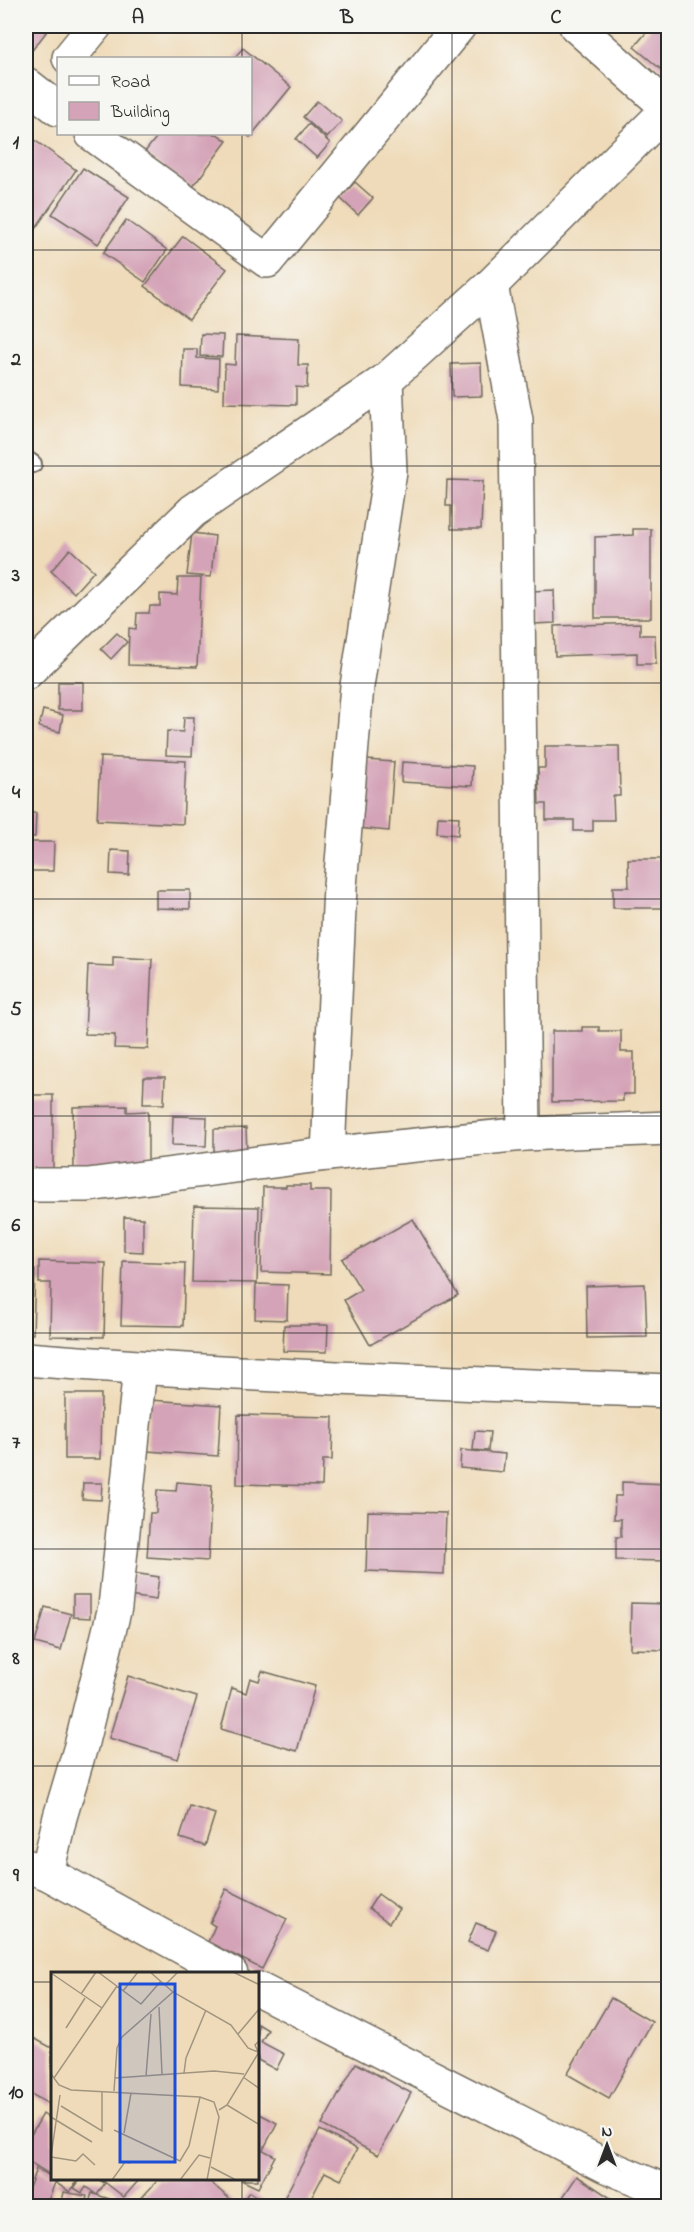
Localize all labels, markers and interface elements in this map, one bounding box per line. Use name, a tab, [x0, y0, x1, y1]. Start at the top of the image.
text: A	[132, 4, 144, 33]
text: B	[339, 4, 354, 33]
text: C	[551, 4, 562, 33]
legend	[57, 57, 252, 135]
text: Road	[111, 70, 150, 96]
text: Building	[110, 100, 170, 127]
text: 1	[13, 129, 20, 158]
text: 2	[10, 346, 21, 375]
text: 3	[11, 562, 20, 591]
text: 4	[12, 779, 21, 808]
text: 5	[10, 996, 22, 1025]
text: 6	[12, 1212, 21, 1241]
text: 7	[12, 1429, 21, 1458]
text: 8	[11, 1645, 20, 1674]
text: 9	[12, 1862, 20, 1891]
inset map	[51, 1972, 260, 2181]
text: 10	[9, 2079, 24, 2108]
north arrow	[577, 2115, 637, 2175]
text: N	[602, 2120, 613, 2144]

